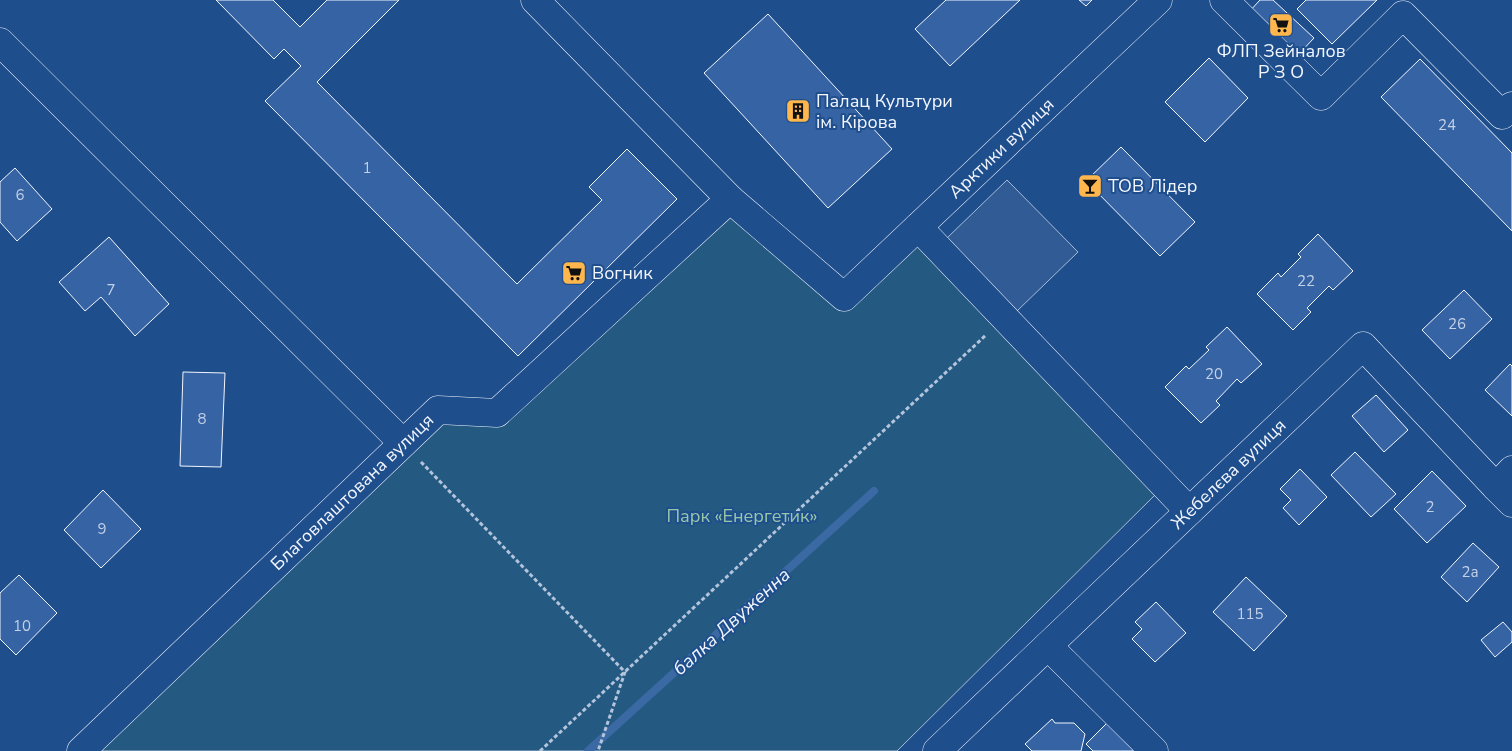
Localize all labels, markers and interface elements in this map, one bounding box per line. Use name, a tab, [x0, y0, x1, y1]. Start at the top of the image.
supermarket icon: ФЛП Зейналов Р З О	[1268, 12, 1294, 38]
place label: ФЛП Зейналов Р З О	[1216, 39, 1346, 84]
place label: Палац Культури ім. Кірова	[816, 89, 953, 134]
street label: Арктики вулиця	[943, 93, 1059, 204]
building icon: Палац Культури ім. Кірова	[785, 98, 811, 124]
house number: 24	[1438, 115, 1456, 135]
house number: 1	[362, 158, 372, 178]
bar icon: ТОВ Лідер	[1077, 173, 1103, 199]
place label: ТОВ Лідер	[1108, 174, 1197, 198]
house number: 6	[15, 185, 25, 205]
supermarket icon: Вогник	[561, 260, 587, 286]
place label: Вогник	[592, 261, 653, 285]
house number: 22	[1297, 271, 1315, 291]
house number: 7	[106, 280, 116, 300]
house number: 26	[1448, 314, 1466, 334]
house number: 20	[1205, 364, 1223, 384]
street label: Благовлаштована вулиця	[265, 408, 439, 576]
house number: 8	[197, 409, 207, 429]
street label: Жебелєва вулиця	[1166, 413, 1291, 535]
house number: 2	[1425, 497, 1435, 517]
park label: Парк «Енергетик»	[666, 504, 818, 528]
house number: 9	[97, 519, 107, 539]
water label: балка Двуженна	[667, 562, 796, 682]
house number: 2а	[1461, 562, 1479, 582]
house number: 115	[1236, 604, 1264, 624]
house number: 10	[13, 616, 31, 636]

